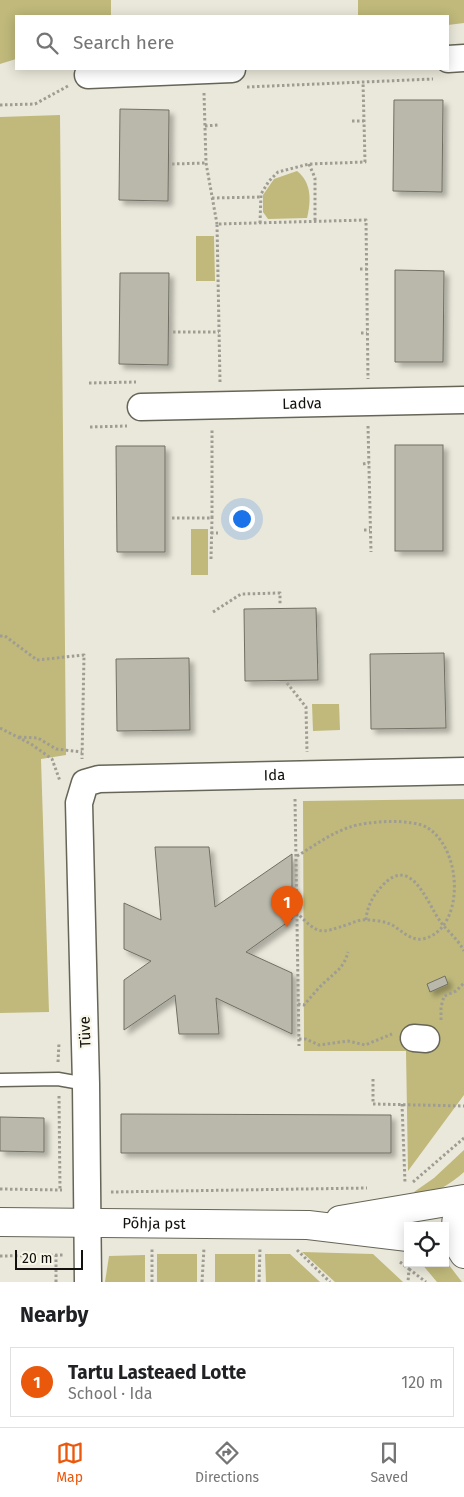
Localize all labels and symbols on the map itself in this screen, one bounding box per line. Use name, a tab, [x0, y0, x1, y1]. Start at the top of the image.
street label: Ladva	[282, 394, 322, 413]
your location	[229, 506, 255, 532]
street label: Ida	[263, 766, 285, 784]
pin: 1	[271, 886, 303, 927]
street label: Tüve	[75, 1016, 95, 1048]
street label: Põhja pst	[122, 1214, 186, 1233]
scale bar	[15, 1247, 82, 1270]

